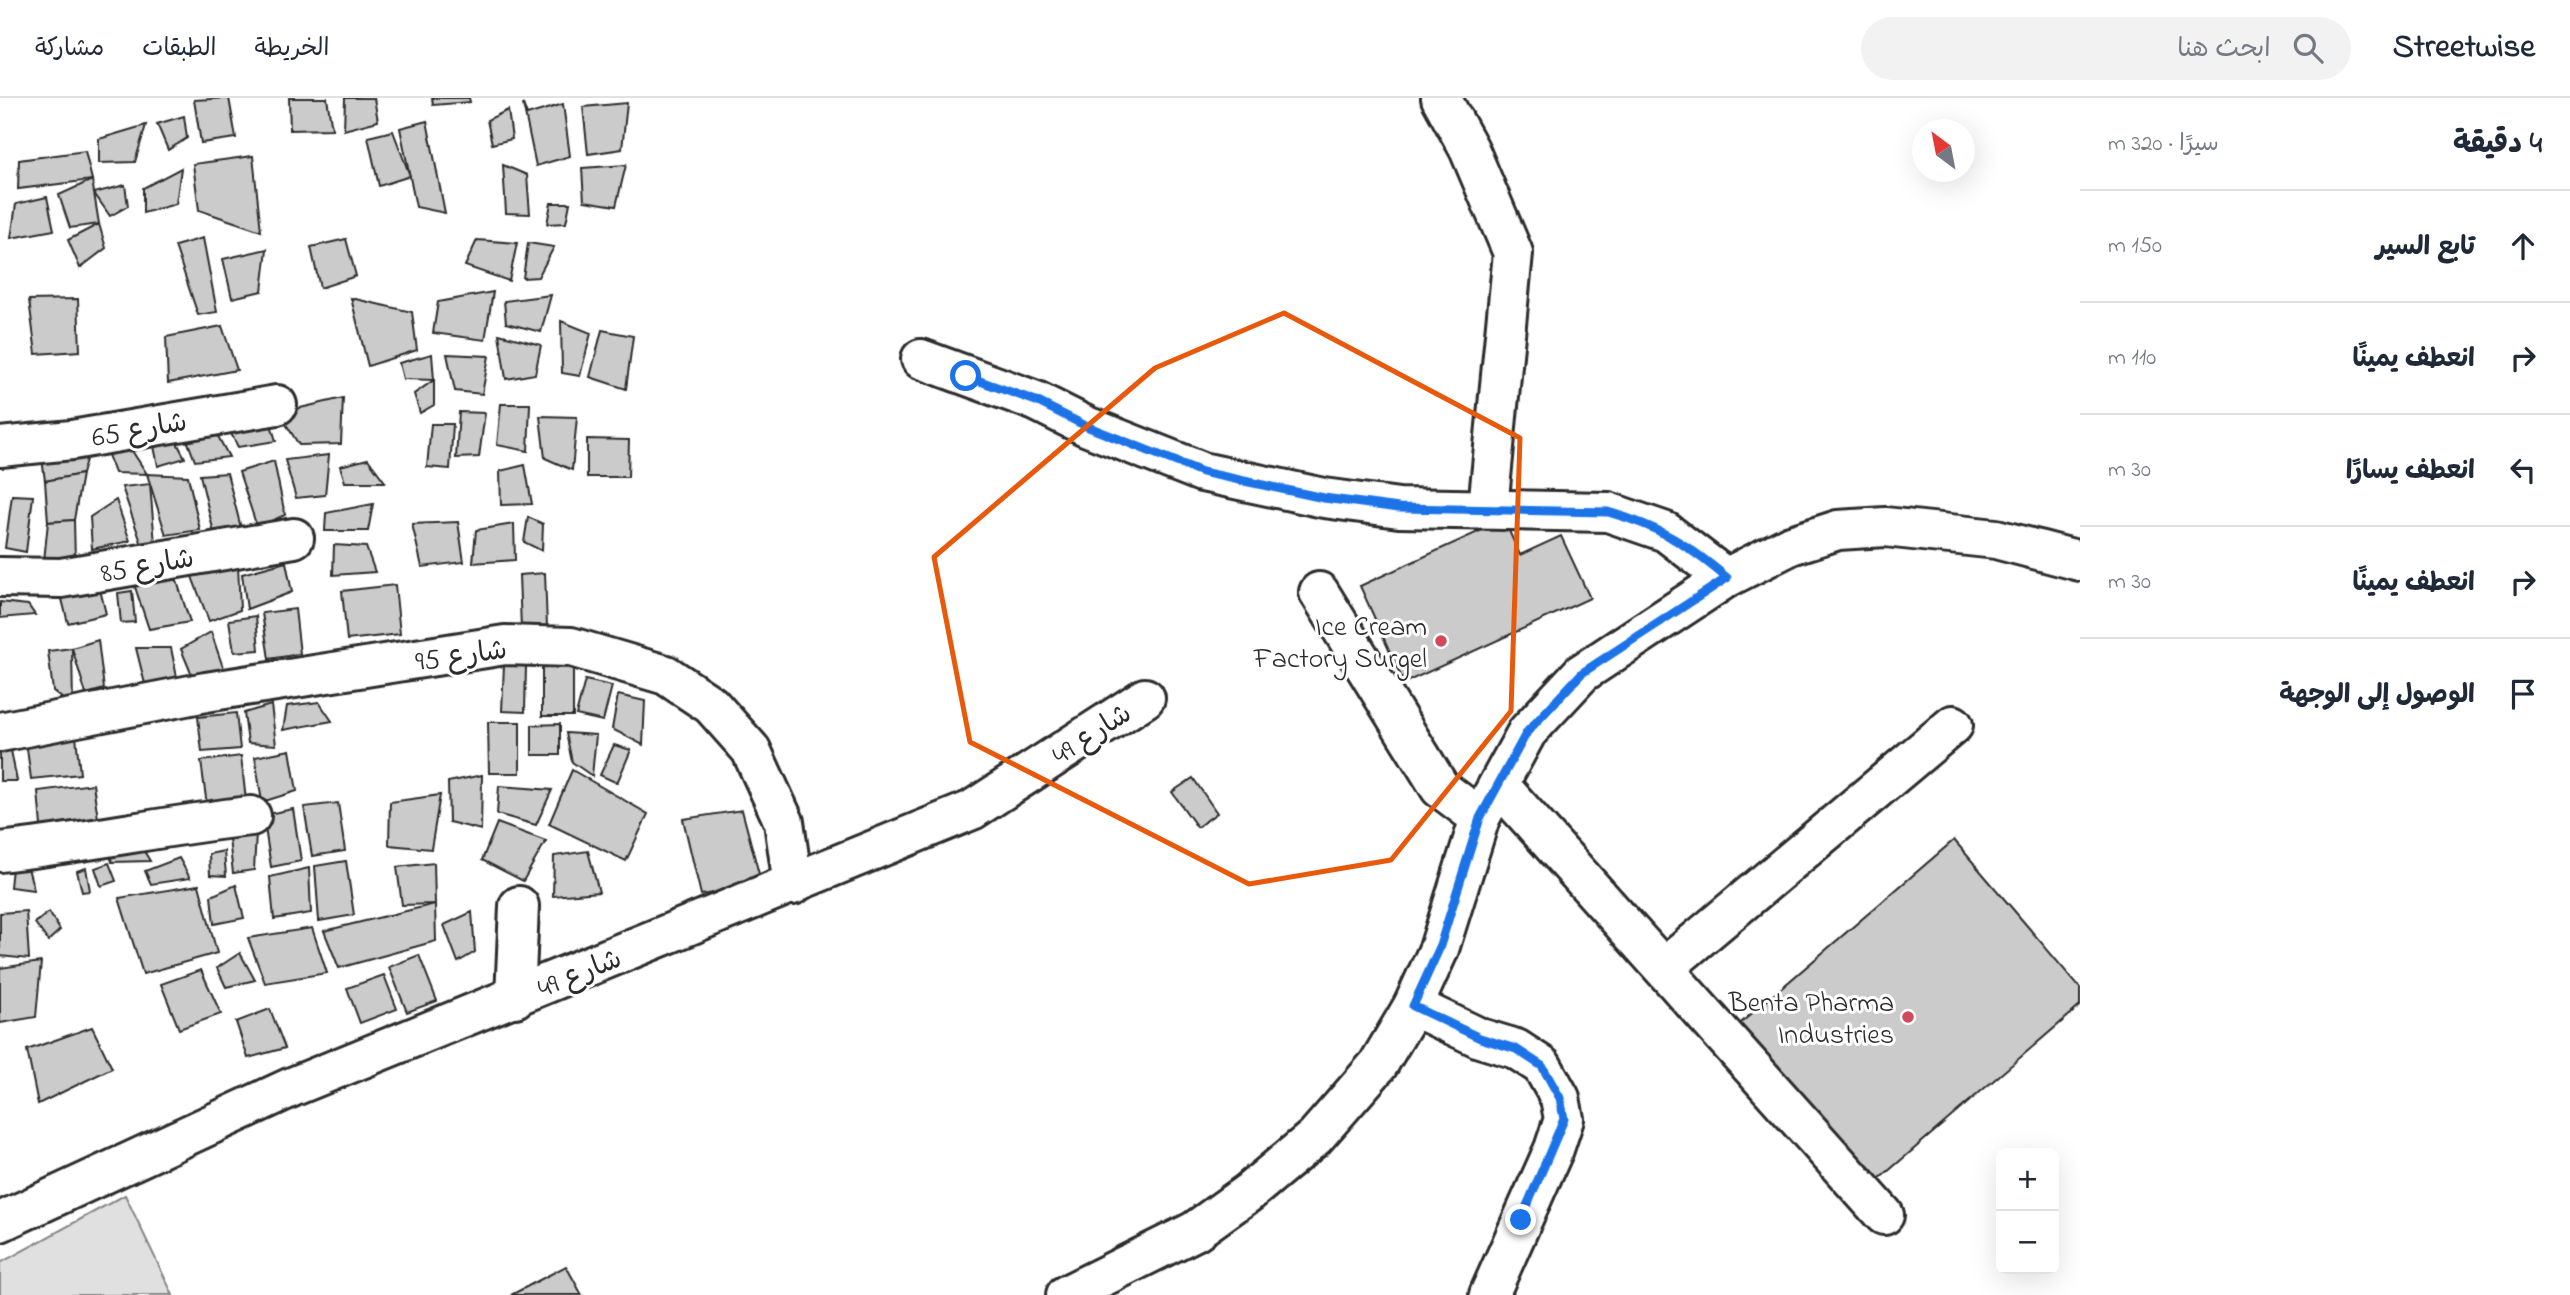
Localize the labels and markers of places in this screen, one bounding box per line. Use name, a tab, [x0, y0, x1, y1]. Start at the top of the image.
place label: Ice Cream Factory Surgel	[1253, 608, 1427, 681]
marker: Ice Cream Factory Surgel	[1433, 633, 1449, 649]
place label: Benta Pharma Industries	[1728, 984, 1894, 1057]
marker: Benta Pharma Industries	[1900, 1009, 1916, 1025]

